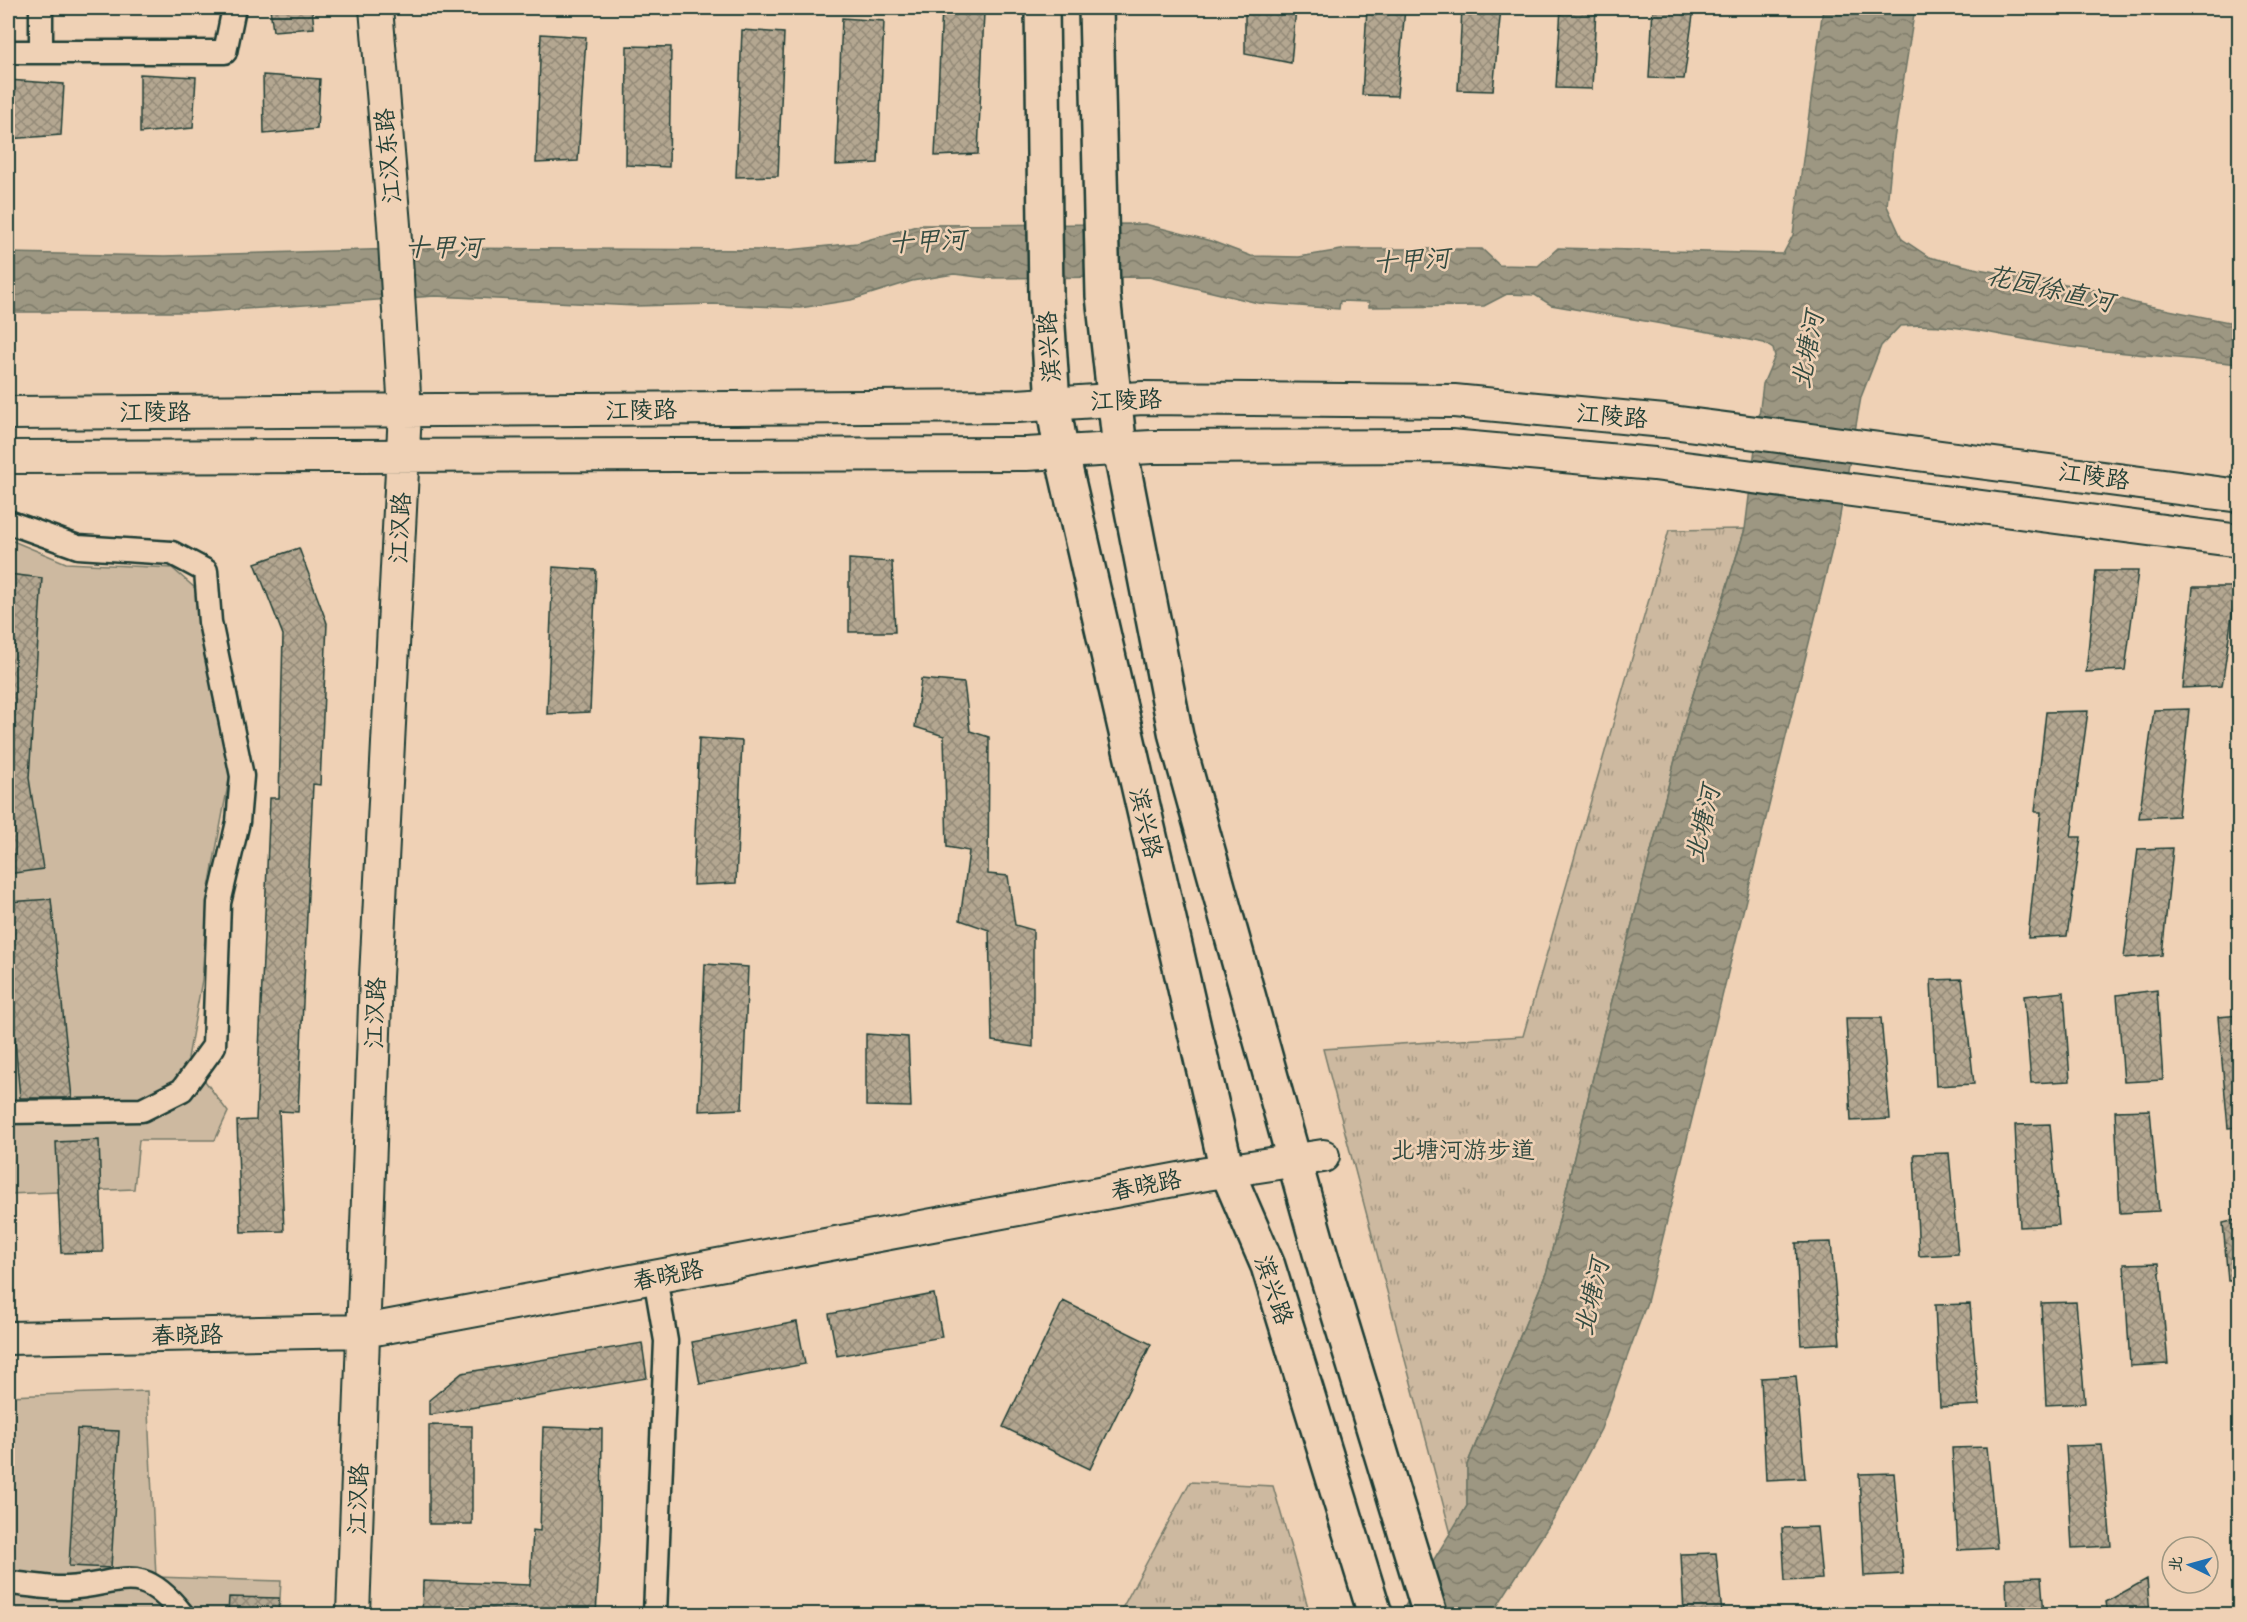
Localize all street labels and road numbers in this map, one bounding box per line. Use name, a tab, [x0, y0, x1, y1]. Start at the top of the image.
street label: 江汉东路	[369, 107, 407, 205]
street label: 滨兴路	[1032, 310, 1066, 384]
street label: 江陵路	[1089, 384, 1163, 416]
street label: 江陵路	[605, 394, 677, 426]
street label: 江陵路	[119, 397, 191, 427]
street label: 江陵路	[1575, 398, 1649, 434]
street label: 江陵路	[2056, 456, 2132, 496]
street label: 江汉路	[383, 491, 417, 565]
street label: 滨兴路	[1123, 785, 1169, 861]
street label: 江汉路	[359, 976, 391, 1050]
street label: 春晓路	[1108, 1163, 1184, 1207]
street label: 滨兴路	[1248, 1251, 1300, 1329]
street label: 春晓路	[630, 1253, 706, 1297]
street label: 春晓路	[151, 1319, 223, 1351]
street label: 江汉路	[342, 1462, 374, 1536]

